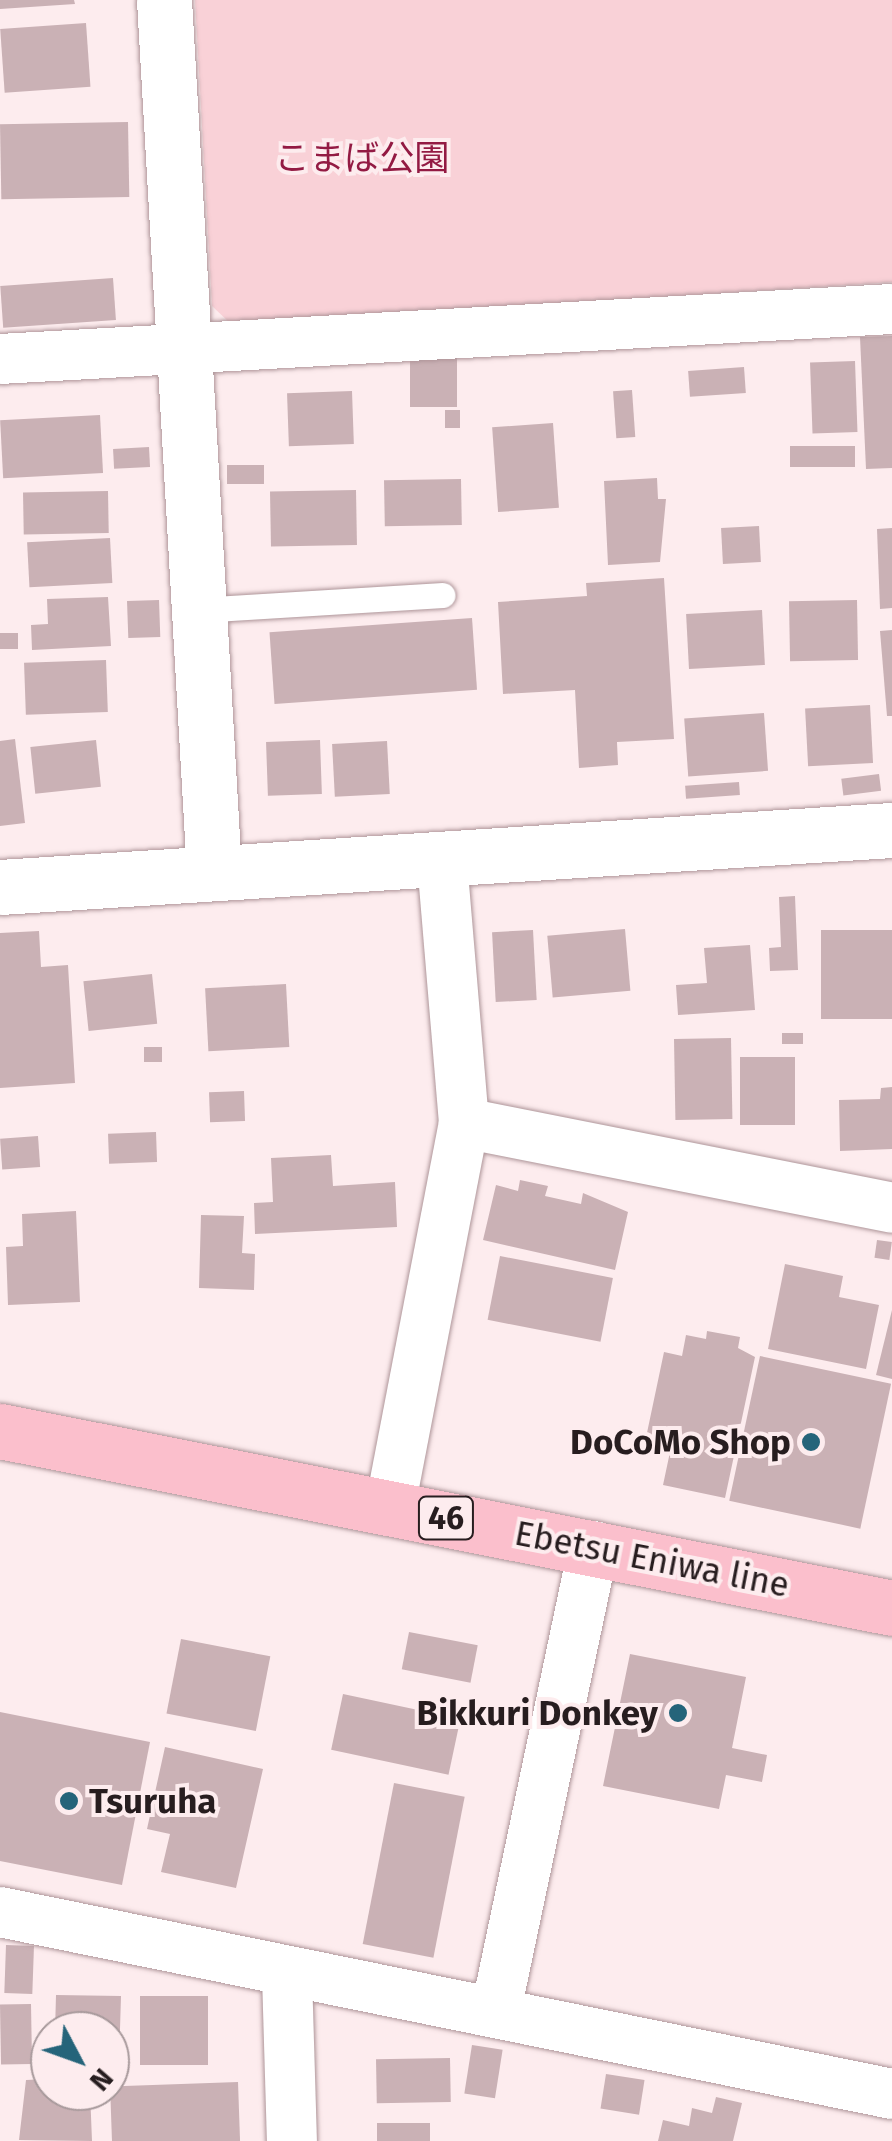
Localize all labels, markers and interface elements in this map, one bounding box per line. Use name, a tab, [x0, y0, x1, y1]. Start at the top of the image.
park label: こまば公園	[275, 137, 449, 179]
place label: DoCoMo Shop	[570, 1421, 791, 1463]
marker: DoCoMo Shop	[800, 1431, 822, 1453]
road number: 46	[416, 1491, 476, 1545]
street label: Ebetsu Eniwa line	[511, 1512, 793, 1606]
place label: Bikkuri Donkey	[417, 1692, 658, 1734]
marker: Bikkuri Donkey	[667, 1702, 689, 1724]
place label: Tsuruha	[89, 1780, 217, 1822]
marker: Tsuruha	[58, 1790, 80, 1812]
north arrow	[30, 2011, 130, 2111]
text: N	[83, 2062, 120, 2098]

